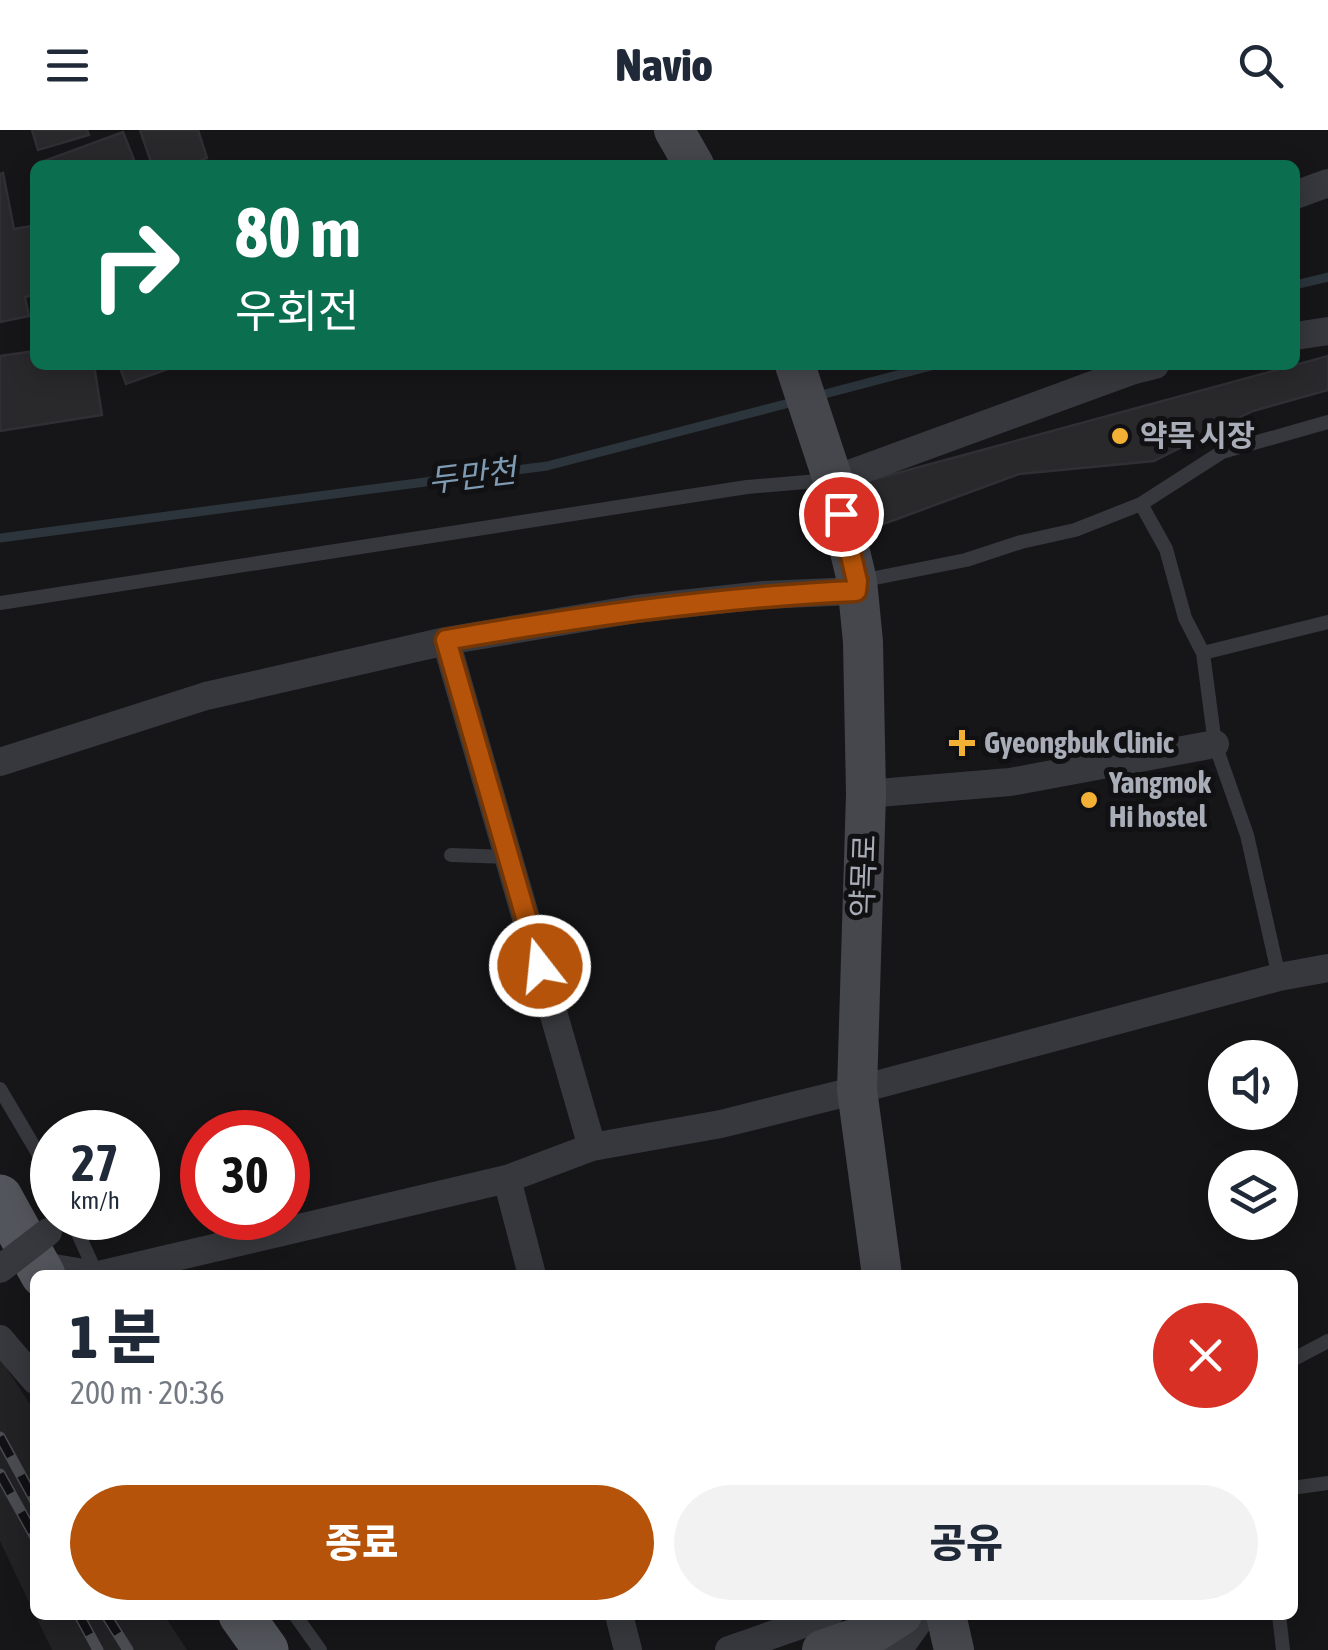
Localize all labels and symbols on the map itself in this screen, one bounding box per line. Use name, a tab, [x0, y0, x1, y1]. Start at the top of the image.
place label: 약목 시장	[1140, 418, 1255, 452]
marker: 약목 시장	[1109, 425, 1131, 447]
water label: 두만천	[426, 451, 522, 499]
pin	[799, 472, 884, 557]
place label: Gyeongbuk Clinic	[984, 725, 1174, 759]
marker: Gyeongbuk Clinic	[949, 730, 975, 756]
place label: Yangmok Hi hostel	[1108, 765, 1212, 833]
marker: Yangmok Hi hostel	[1078, 789, 1100, 811]
street label: 약목로	[845, 834, 881, 918]
position arrow	[488, 914, 592, 1018]
speed limit sign: 30	[180, 1110, 310, 1240]

